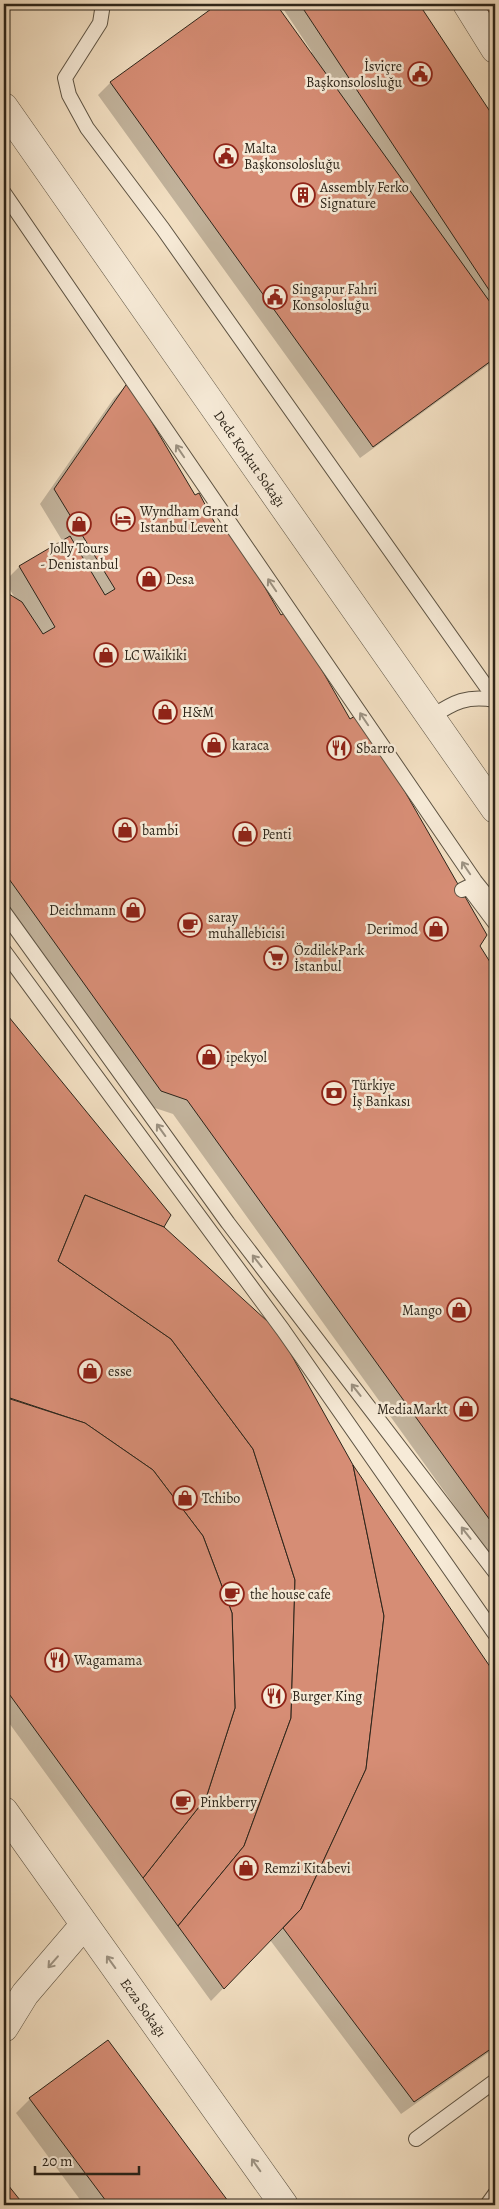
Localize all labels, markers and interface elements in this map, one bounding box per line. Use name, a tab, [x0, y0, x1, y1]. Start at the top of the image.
place label: İsviçre Başkonsolosluğu	[306, 57, 402, 92]
public building icon: İsviçre Başkonsolosluğu	[407, 61, 433, 87]
place label: Malta Başkonsolosluğu	[244, 139, 340, 174]
public building icon: Malta Başkonsolosluğu	[213, 143, 239, 169]
place label: Assembly Ferko Signature	[319, 178, 409, 213]
building icon: Assembly Ferko Signature	[290, 182, 316, 208]
place label: Singapur Fahri Konsolosluğu	[292, 280, 377, 315]
public building icon: Singapur Fahri Konsolosluğu	[262, 284, 288, 310]
street label: Dede Korkut Sokağı	[210, 407, 290, 511]
one-way arrow	[175, 444, 185, 458]
place label: Wyndham Grand Istanbul Levent	[139, 502, 239, 537]
hotel icon: Wyndham Grand Istanbul Levent	[110, 506, 136, 532]
shop icon: Jolly Tours - Denistanbul	[66, 511, 92, 537]
place label: Jolly Tours - Denistanbul	[40, 539, 119, 574]
shop icon: Desa	[136, 566, 162, 592]
place label: Desa	[166, 570, 195, 589]
one-way arrow	[267, 578, 277, 592]
shop icon: LC Waikiki	[93, 642, 119, 668]
place label: LC Waikiki	[124, 646, 187, 665]
shop icon: H&M	[152, 699, 178, 725]
place label: H&M	[182, 703, 214, 722]
one-way arrow	[359, 712, 369, 726]
shop icon: karaca	[201, 732, 227, 758]
restaurant icon: Sbarro	[326, 735, 352, 761]
place label: karaca	[232, 736, 270, 755]
place label: Sbarro	[356, 739, 394, 758]
shop icon: bambi	[112, 817, 138, 843]
place label: bambi	[142, 821, 178, 840]
shop icon: Penti	[232, 821, 258, 847]
place label: Penti	[262, 825, 292, 844]
one-way arrow	[461, 861, 471, 875]
shop icon: Deichmann	[120, 897, 146, 923]
place label: Deichmann	[49, 901, 116, 920]
place label: saray muhallebicisi	[208, 908, 285, 943]
cafe icon: saray muhallebicisi	[177, 912, 203, 938]
shop icon: Derimod	[423, 916, 449, 942]
place label: Derimod	[366, 920, 418, 939]
place label: ÖzdilekPark İstanbul	[294, 941, 365, 976]
supermarket icon: ÖzdilekPark İstanbul	[263, 945, 289, 971]
shop icon: ipekyol	[196, 1044, 222, 1070]
place label: ipekyol	[226, 1048, 268, 1067]
place label: Türkiye İş Bankası	[352, 1076, 411, 1111]
bank icon: Türkiye İş Bankası	[321, 1080, 347, 1106]
one-way arrow	[156, 1123, 166, 1137]
one-way arrow	[252, 1254, 262, 1268]
shop icon: Mango	[446, 1297, 472, 1323]
place label: Mango	[402, 1301, 442, 1320]
shop icon: esse	[77, 1358, 103, 1384]
place label: esse	[108, 1362, 132, 1381]
one-way arrow	[351, 1383, 361, 1397]
shop icon: MediaMarkt	[453, 1396, 479, 1422]
place label: MediaMarkt	[377, 1400, 448, 1419]
shop icon: Tchibo	[172, 1485, 198, 1511]
place label: Tchibo	[202, 1489, 240, 1508]
one-way arrow	[460, 1527, 471, 1540]
cafe icon: the house cafe	[219, 1581, 245, 1607]
place label: the house cafe	[250, 1585, 331, 1604]
restaurant icon: Wagamama	[44, 1647, 70, 1673]
place label: Wagamama	[73, 1651, 143, 1670]
restaurant icon: Burger King	[261, 1683, 287, 1709]
place label: Burger King	[292, 1687, 362, 1706]
cafe icon: Pinkberry	[170, 1789, 196, 1815]
place label: Pinkberry	[200, 1793, 257, 1812]
shop icon: Remzi Kitabevi	[233, 1855, 259, 1881]
place label: Remzi Kitabevi	[264, 1859, 351, 1878]
one-way arrow	[47, 1955, 58, 1968]
one-way arrow	[106, 1955, 116, 1969]
street label: Ecza Sokağı	[116, 1974, 171, 2041]
scale bar	[35, 2144, 139, 2176]
text: 20 m	[42, 2151, 73, 2171]
one-way arrow	[251, 2159, 261, 2173]

